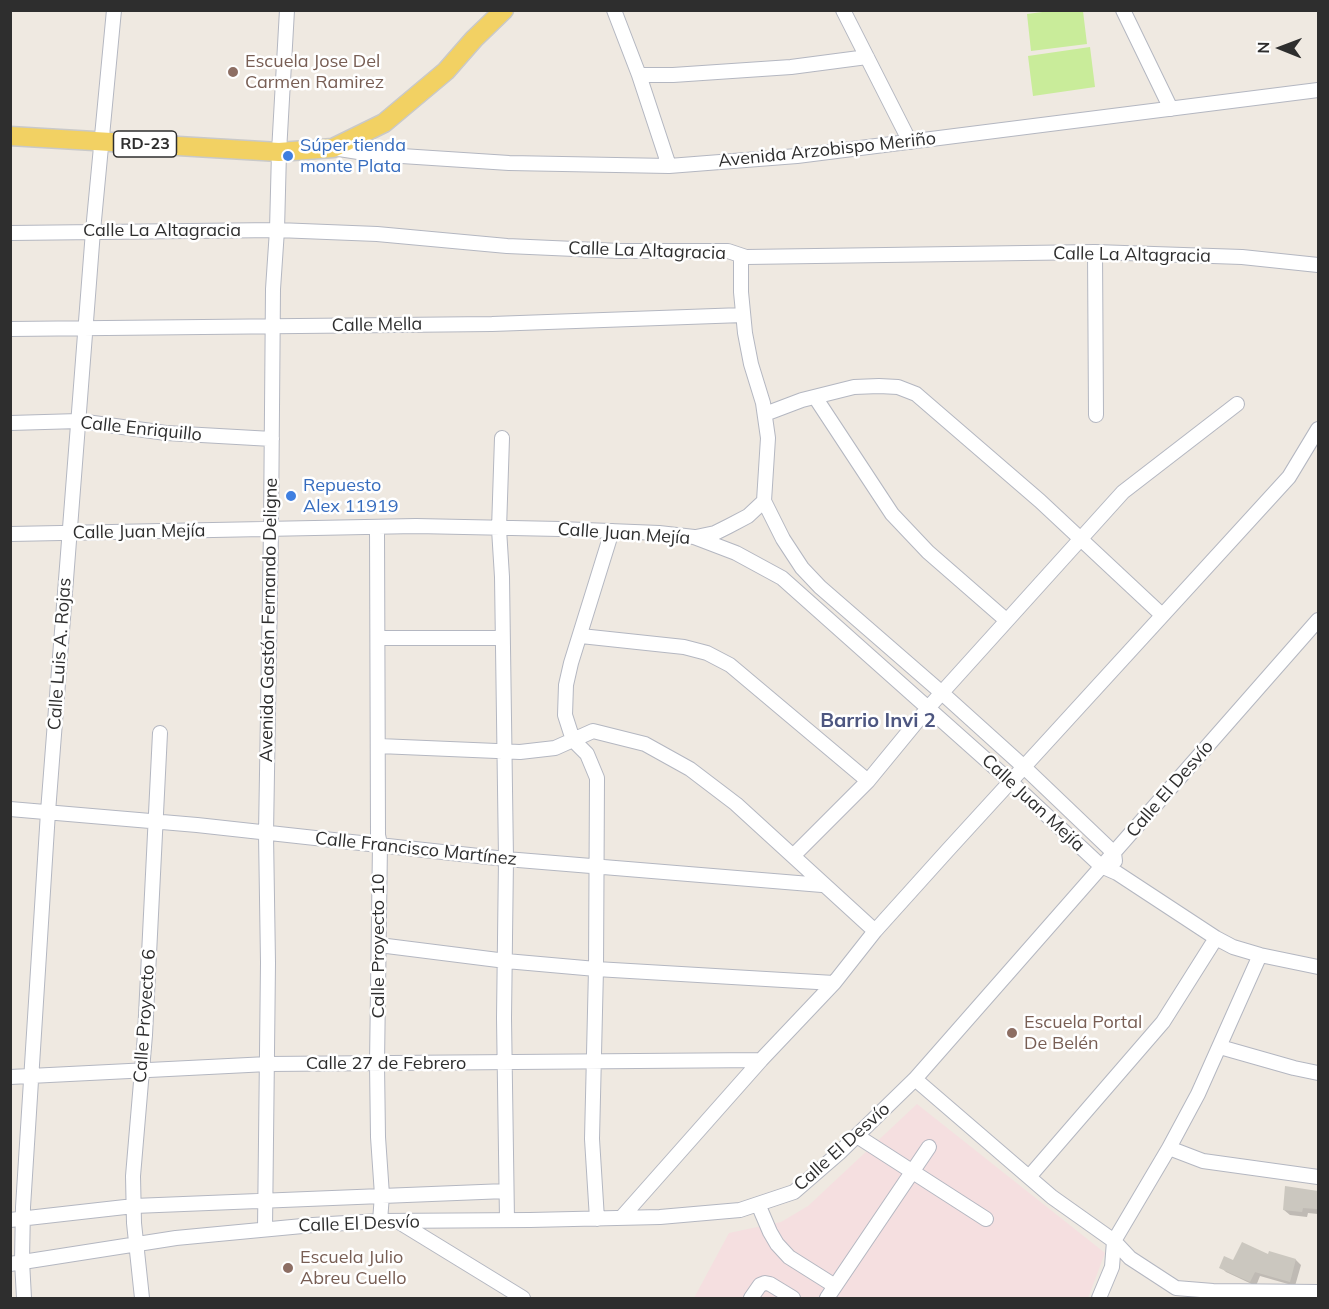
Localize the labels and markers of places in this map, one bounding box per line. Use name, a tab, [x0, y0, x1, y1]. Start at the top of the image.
place label: Escuela Jose Del Carmen Ramirez	[245, 51, 384, 94]
marker: Escuela Jose Del Carmen Ramirez	[226, 65, 240, 79]
place label: Súper tienda monte Plata	[300, 135, 406, 178]
marker: Súper tienda monte Plata	[281, 149, 295, 163]
place label: Repuesto Alex 11919	[303, 475, 399, 518]
marker: Repuesto Alex 11919	[284, 489, 298, 503]
place label: Escuela Portal De Belén	[1024, 1012, 1142, 1054]
marker: Escuela Portal De Belén	[1005, 1026, 1019, 1040]
place label: Escuela Julio Abreu Cuello	[300, 1247, 406, 1290]
marker: Escuela Julio Abreu Cuello	[281, 1261, 295, 1275]

